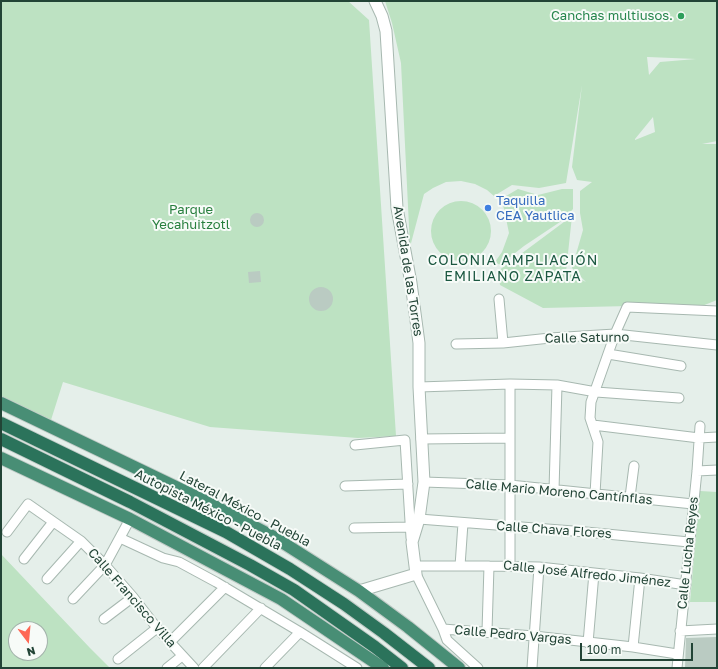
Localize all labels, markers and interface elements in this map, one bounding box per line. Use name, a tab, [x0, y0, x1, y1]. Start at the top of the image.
place label: Canchas multiusos.	[551, 8, 673, 24]
marker: Canchas multiusos.	[676, 11, 686, 21]
place label: Taquilla CEA Yautlica	[496, 193, 574, 224]
park label: Parque Yecahuitzotl	[152, 202, 230, 233]
marker: Taquilla CEA Yautlica	[483, 203, 493, 213]
street label: Avenida de las Torres	[390, 205, 426, 337]
district label: COLONIA AMPLIACIÓN EMILIANO ZAPATA	[428, 253, 598, 286]
street label: Calle Saturno	[545, 329, 629, 347]
street label: Autopista México - Puebla	[132, 466, 284, 554]
street label: Lateral México - Puebla	[177, 468, 313, 550]
street label: Calle Mario Moreno Cantínflas	[465, 476, 653, 508]
street label: Calle Lucha Reyes	[674, 496, 702, 610]
street label: Calle Chava Flores	[496, 518, 612, 542]
street label: Calle Francisco Villa	[85, 545, 179, 651]
street label: Calle José Alfredo Jiménez	[502, 557, 672, 591]
north arrow	[8, 621, 48, 661]
street label: Calle Pedro Vargas	[454, 622, 572, 648]
scale bar	[582, 635, 695, 661]
text: 100 m	[587, 642, 621, 657]
text: N	[25, 645, 37, 659]

